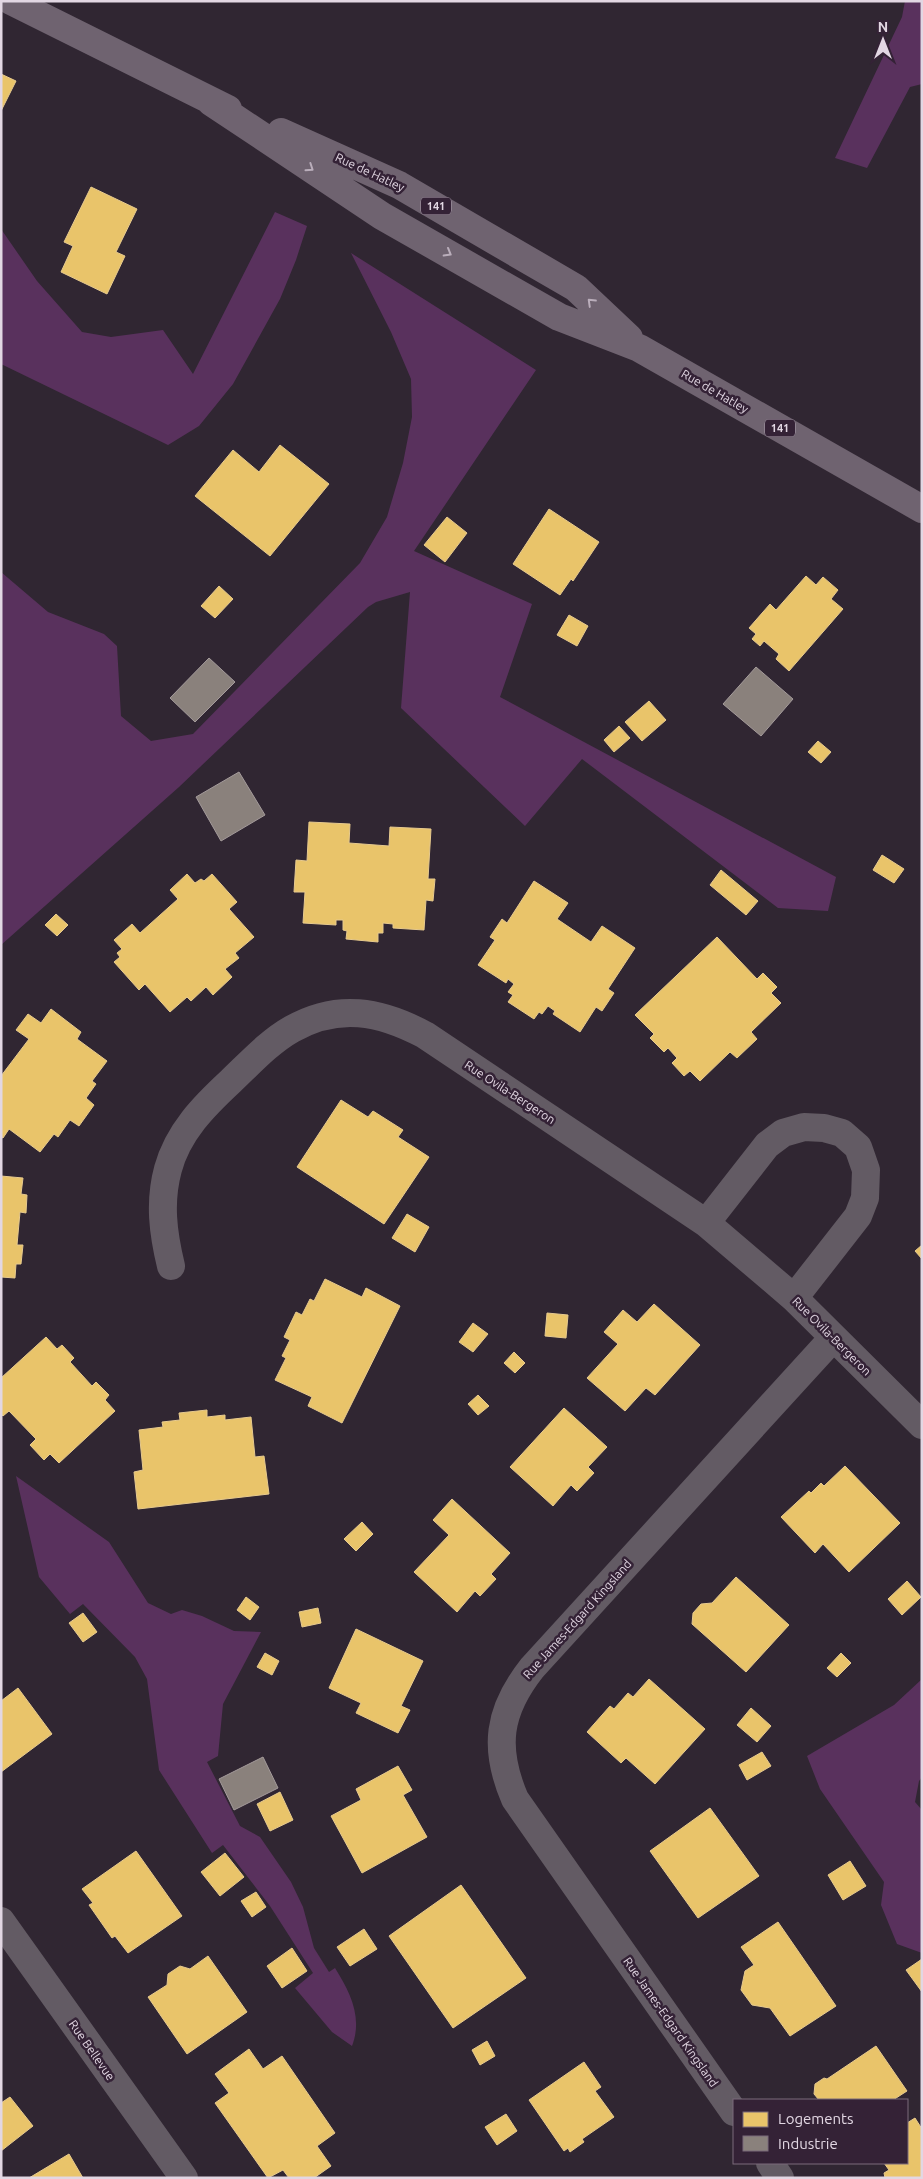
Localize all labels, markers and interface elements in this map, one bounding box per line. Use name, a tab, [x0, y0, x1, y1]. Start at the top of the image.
north arrow	[858, 15, 908, 65]
text: N	[878, 19, 888, 35]
street label: Rue de Hatley	[333, 150, 407, 194]
one-way arrow	[305, 161, 314, 171]
road number: 141	[421, 198, 451, 215]
one-way arrow	[443, 247, 452, 257]
one-way arrow	[588, 299, 597, 308]
street label: Rue de Hatley	[679, 367, 751, 415]
road number: 141	[765, 419, 795, 436]
street label: Rue Ovila-Bergeron	[462, 1058, 558, 1126]
street label: Rue Ovila-Bergeron	[790, 1294, 874, 1378]
street label: Rue James-Edgard Kingsland	[520, 1557, 634, 1681]
street label: Rue James-Edgard Kingsland	[621, 1955, 721, 2089]
street label: Rue Bellevue	[67, 2018, 117, 2082]
legend	[733, 2099, 908, 2164]
text: Logements	[778, 2110, 854, 2127]
text: Industrie	[778, 2135, 838, 2152]

